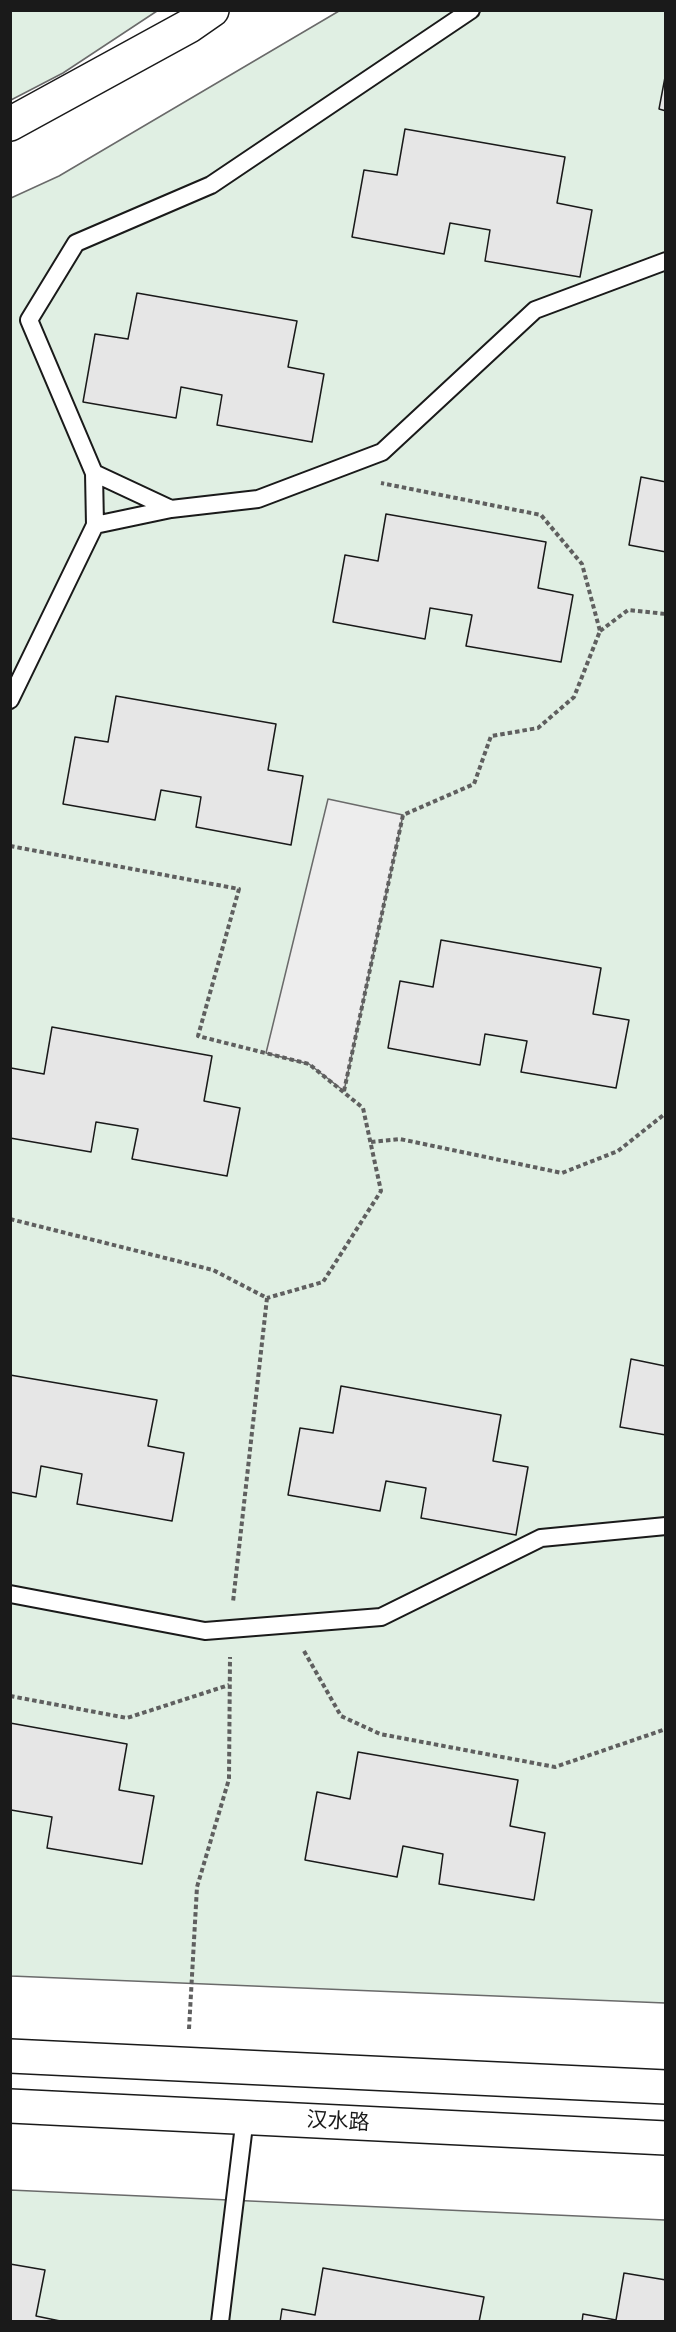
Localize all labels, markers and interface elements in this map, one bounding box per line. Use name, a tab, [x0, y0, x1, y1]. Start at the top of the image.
street label: 汉水路	[306, 2108, 370, 2136]

